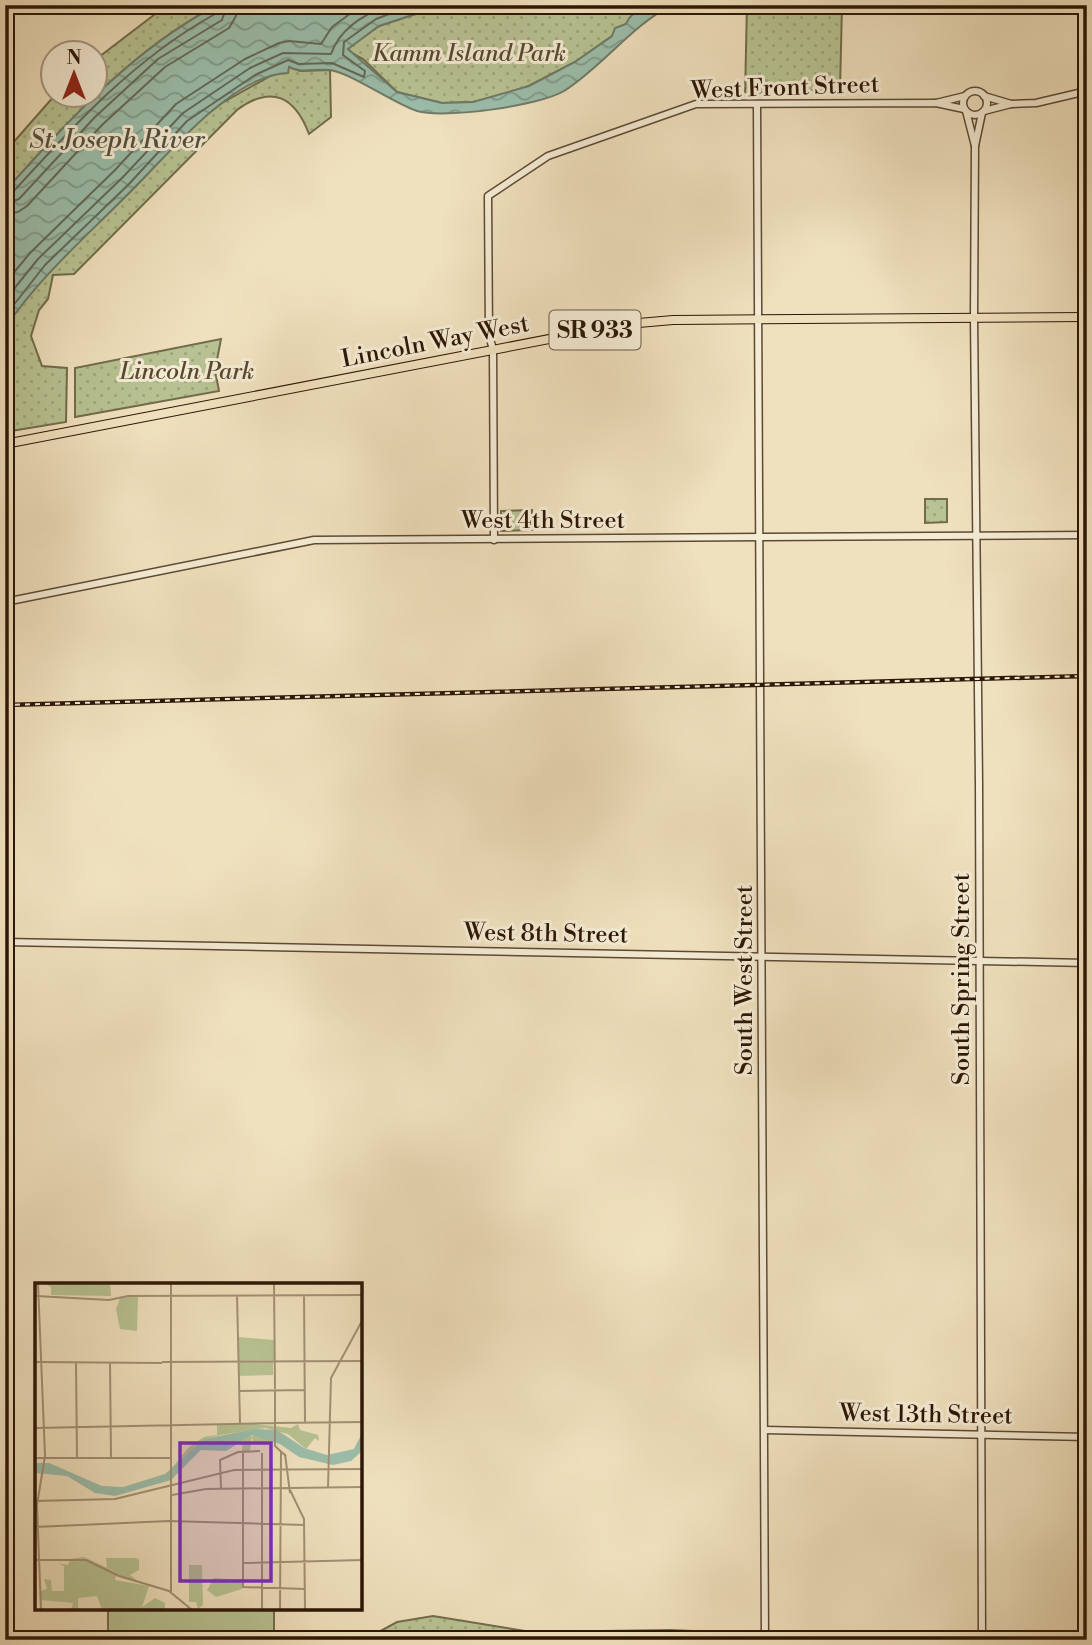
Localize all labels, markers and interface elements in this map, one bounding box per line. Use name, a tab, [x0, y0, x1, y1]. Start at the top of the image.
north arrow	[38, 38, 108, 108]
park label: Kamm Island Park	[372, 39, 566, 69]
text: N	[66, 46, 82, 70]
street label: West Front Street	[689, 70, 880, 106]
water label: St. Joseph River	[29, 124, 206, 156]
street label: Lincoln Way West	[339, 309, 532, 375]
road number: SR 933	[550, 310, 640, 350]
park label: Lincoln Park	[119, 357, 254, 387]
street label: West 4th Street	[460, 506, 625, 536]
street label: South Spring Street	[947, 872, 977, 1085]
street label: South West Street	[730, 884, 760, 1075]
street label: West 8th Street	[463, 918, 629, 950]
inset map	[35, 1283, 362, 1610]
street label: West 13th Street	[838, 1398, 1013, 1432]

